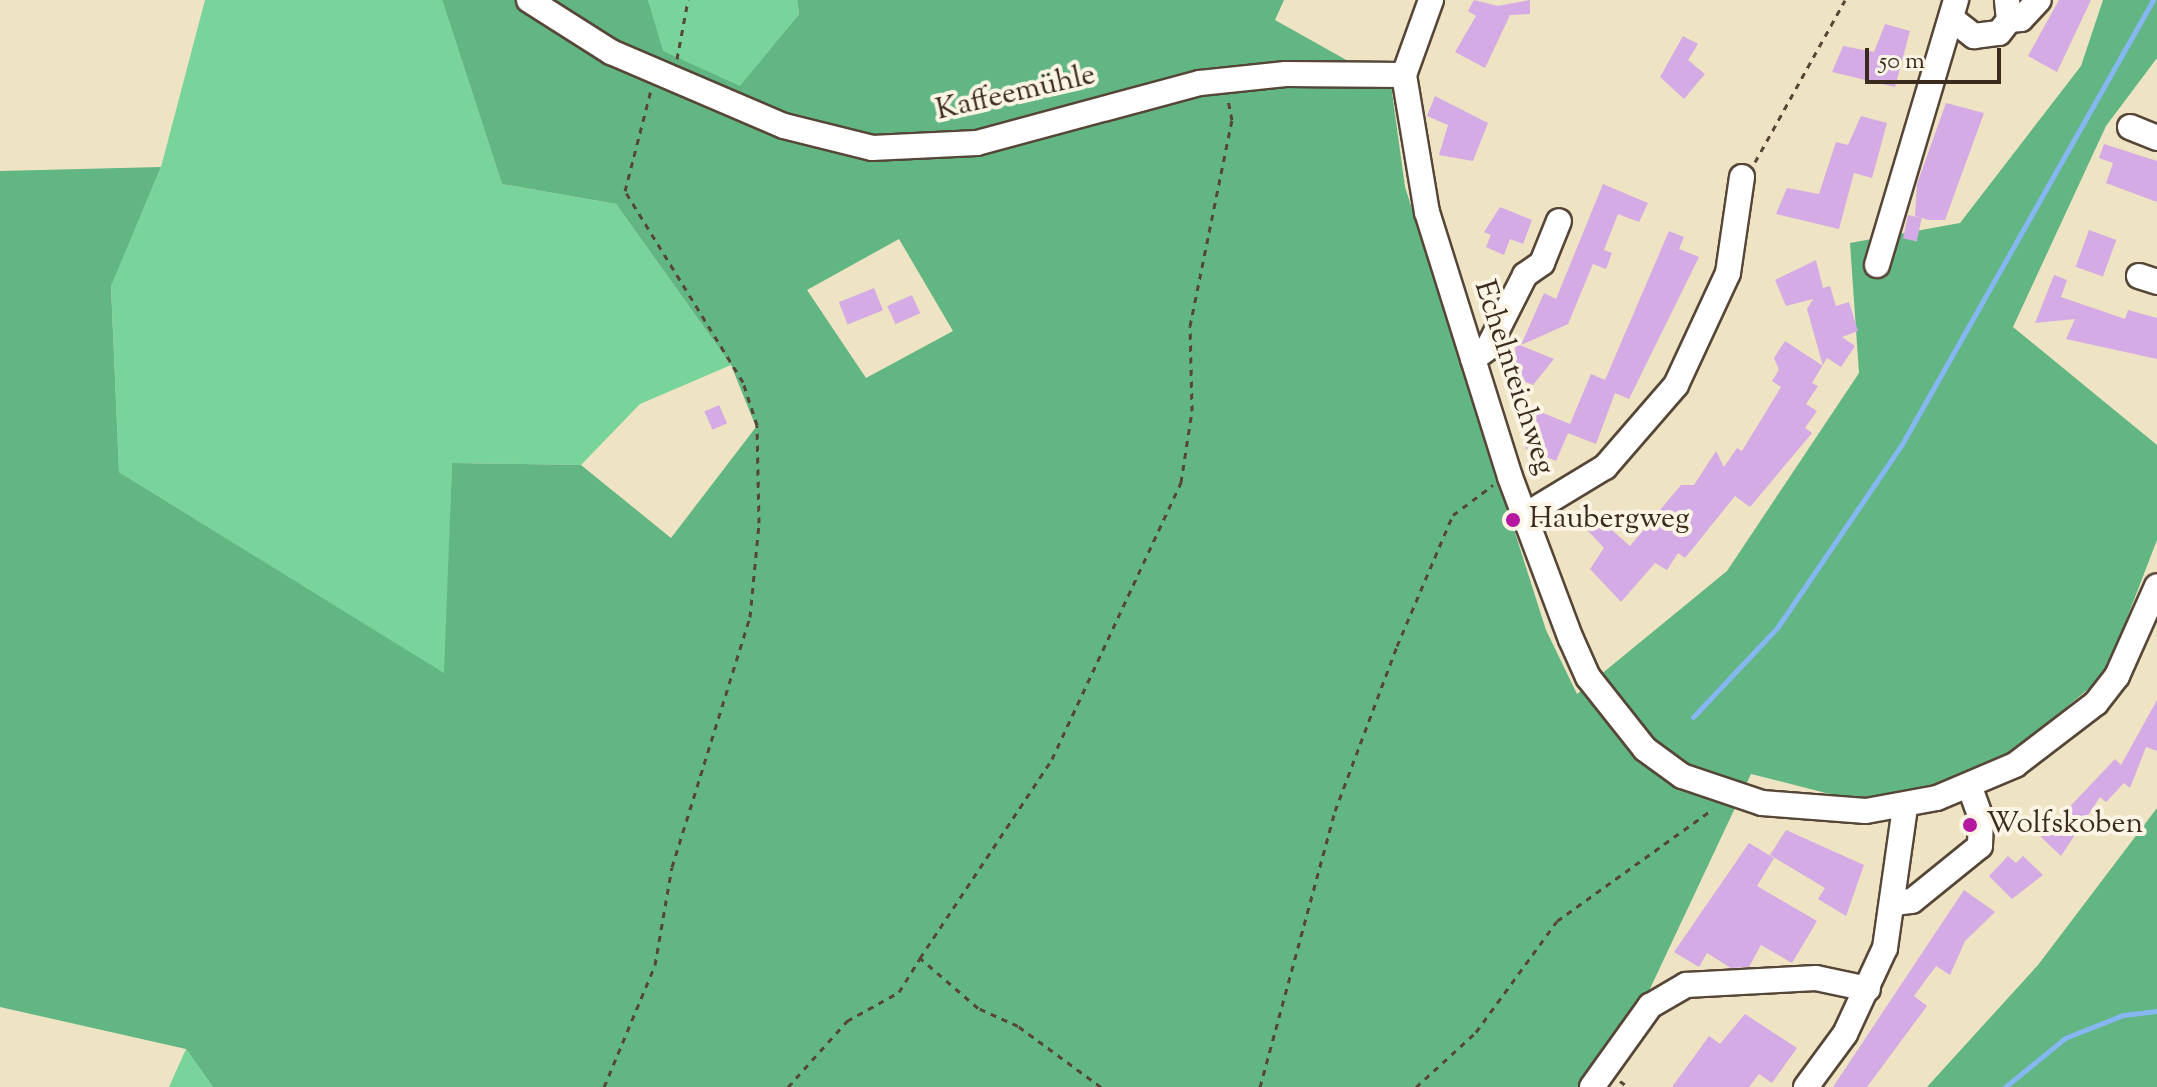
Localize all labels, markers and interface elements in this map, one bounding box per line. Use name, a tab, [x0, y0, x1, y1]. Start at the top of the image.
scale bar	[1869, 32, 2005, 82]
text: 50 m	[1879, 45, 1925, 79]
street label: Kaffeemühle	[933, 58, 1099, 130]
street label: Echelnteichweg	[1465, 276, 1561, 480]
place label: Haubergweg	[1529, 502, 1690, 538]
marker: Haubergweg	[1504, 511, 1522, 529]
place label: Wolfskoben	[1986, 807, 2143, 843]
marker: Wolfskoben	[1961, 816, 1979, 834]

